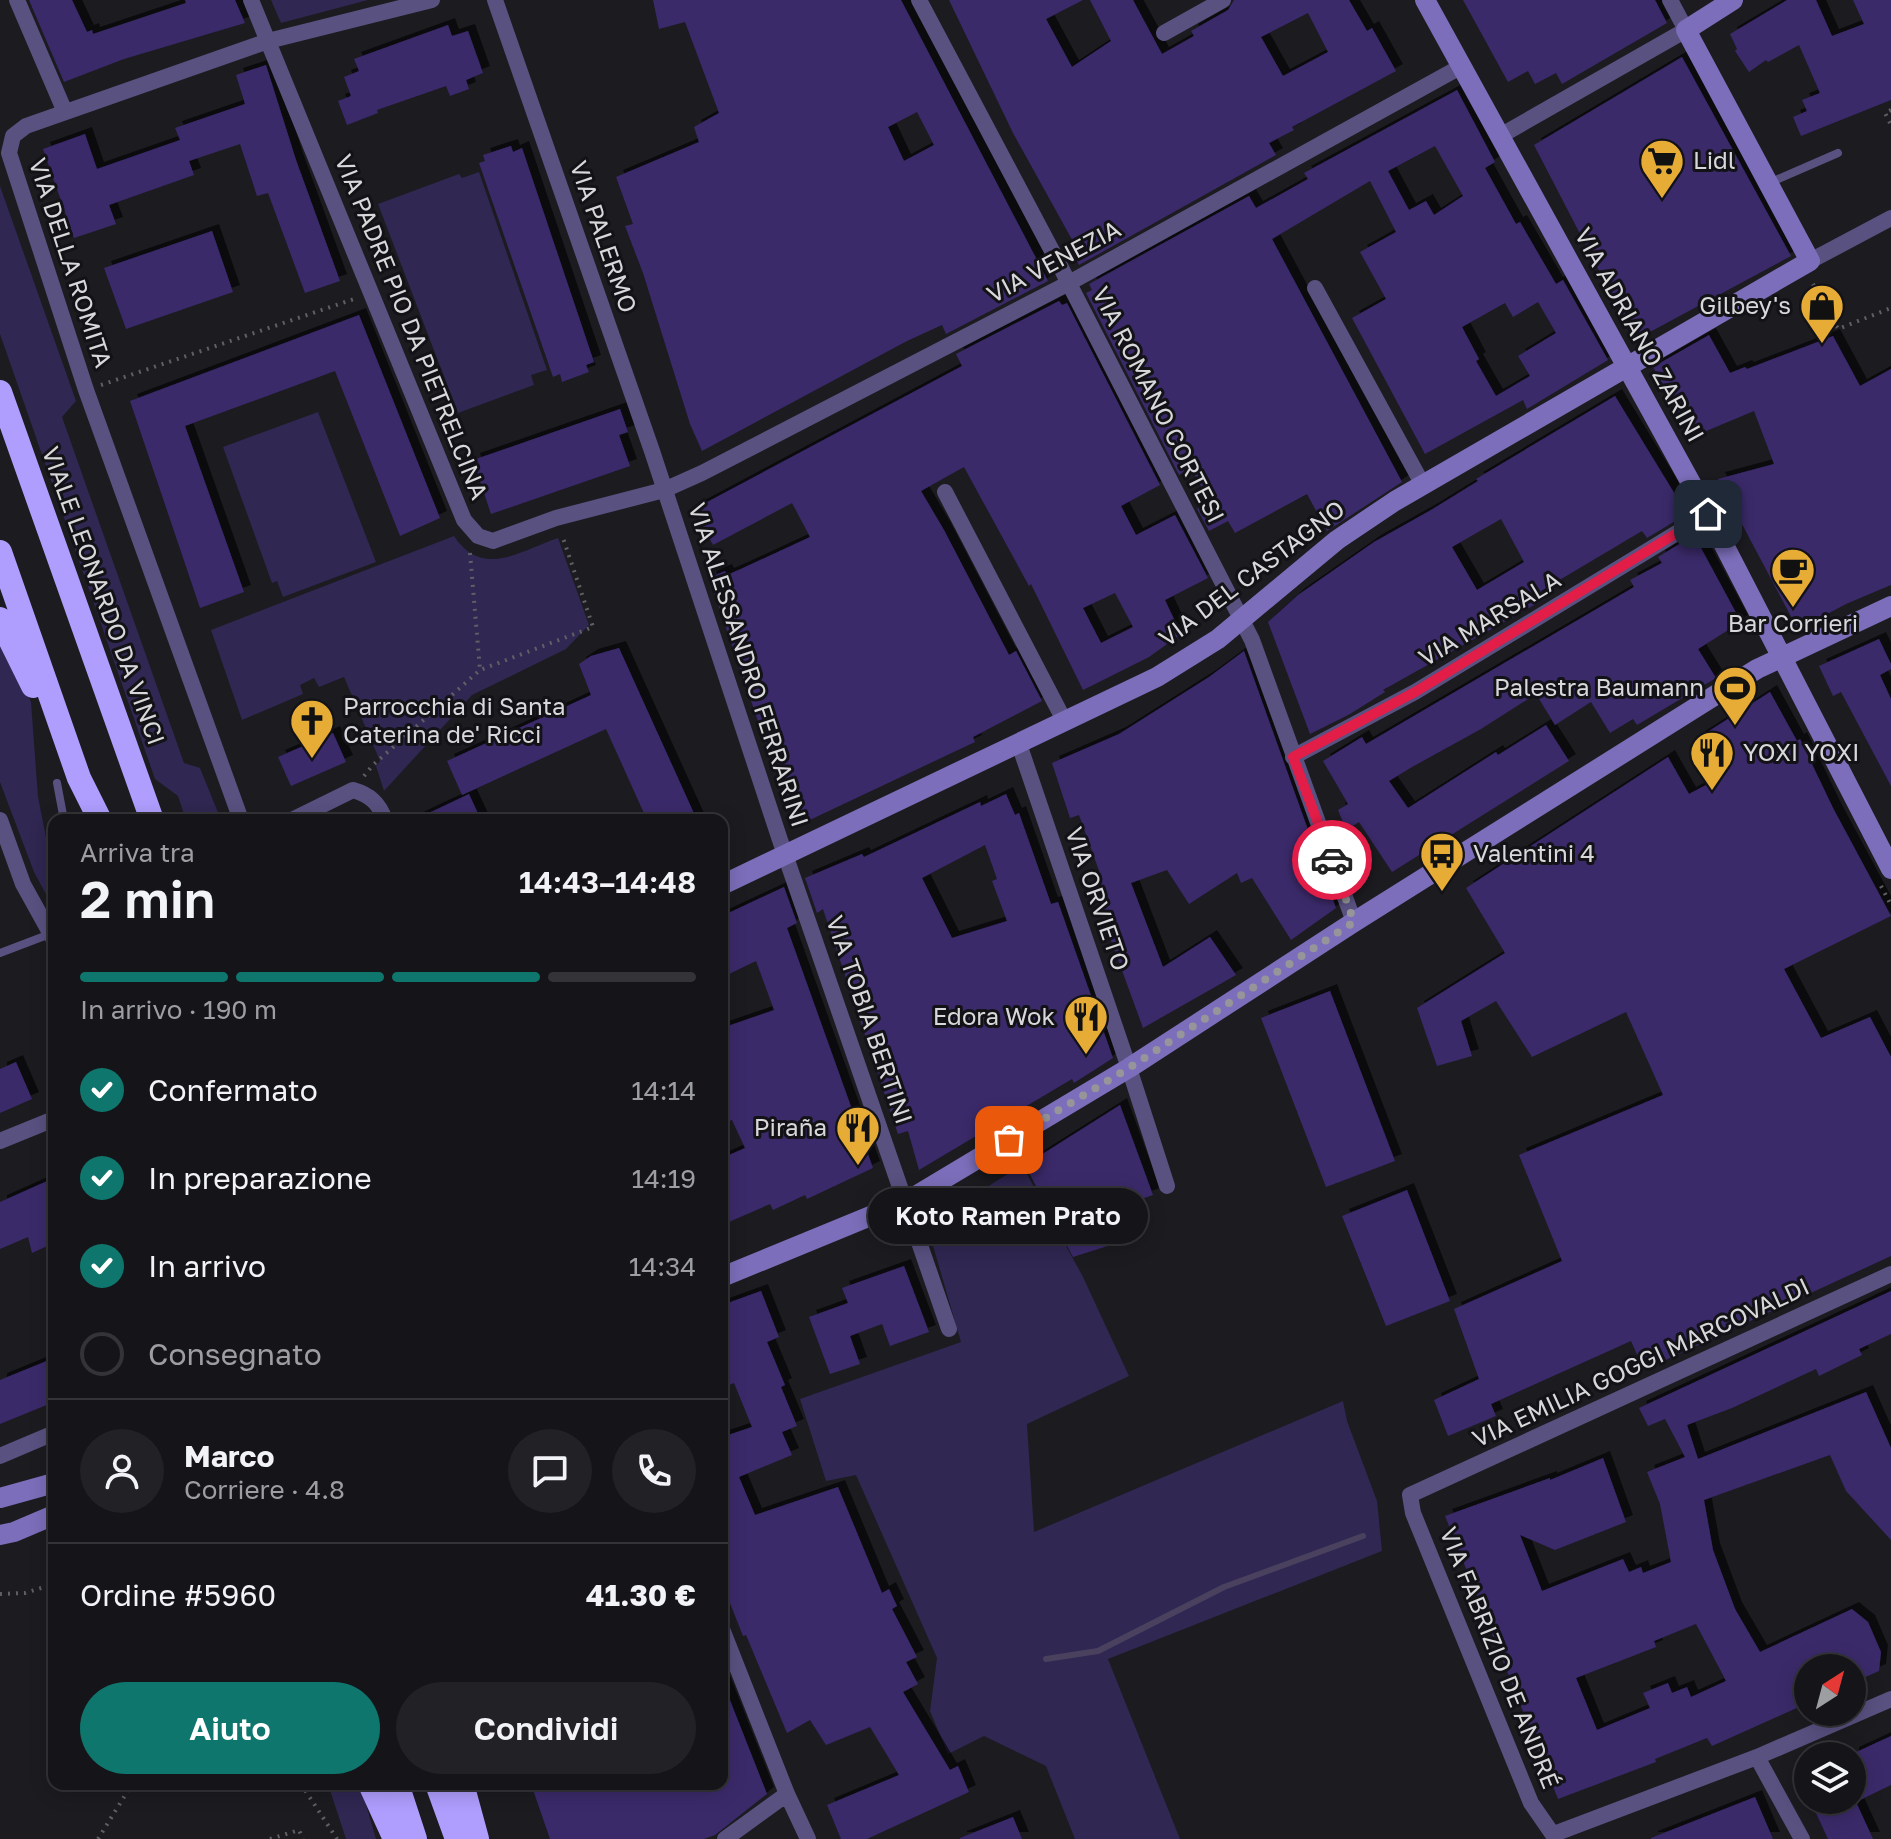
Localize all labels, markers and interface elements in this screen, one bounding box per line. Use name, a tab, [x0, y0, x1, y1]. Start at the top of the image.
supermarket icon: Lidl	[1638, 137, 1686, 200]
place label: Lidl	[1693, 145, 1736, 174]
street label: VIA PADRE PIO DA PIETRELCINA	[330, 150, 495, 503]
street label: VIA DELLA ROMITA	[24, 154, 119, 371]
street label: VIA PALERMO	[565, 157, 644, 316]
street label: VIA VENEZIA	[981, 213, 1125, 308]
street label: VIA ADRIANO ZARINI	[1569, 222, 1711, 447]
street label: VIA ROMANO CORTESI	[1087, 281, 1232, 527]
shop icon: Gilbey's	[1798, 282, 1846, 345]
place label: Gilbey's	[1699, 290, 1791, 319]
street label: VIALE LEONARDO DA VINCI	[37, 442, 172, 749]
pin	[1674, 480, 1742, 548]
icon: home	[1686, 492, 1730, 536]
street label: VIA DEL CASTAGNO	[1152, 493, 1350, 652]
street label: VIA ALESSANDRO FERRARINI	[683, 499, 816, 830]
cafe icon: Bar Corrieri	[1769, 546, 1817, 609]
street label: VIA MARSALA	[1413, 564, 1565, 671]
place label: Bar Corrieri	[1728, 608, 1858, 637]
sports icon: Palestra Baumann	[1711, 664, 1759, 727]
place label: Palestra Baumann	[1494, 672, 1704, 701]
place label: Parrocchia di Santa Caterina de' Ricci	[343, 691, 566, 748]
church icon: Parrocchia di Santa Caterina de' Ricci	[288, 697, 336, 760]
restaurant icon: YOXI YOXI	[1688, 729, 1736, 792]
place label: YOXI YOXI	[1743, 737, 1860, 766]
courier	[1292, 820, 1372, 900]
street label: VIA ORVIETO	[1060, 823, 1137, 974]
bus stop icon: Valentini 4	[1418, 830, 1466, 893]
text: Arriva tra	[80, 837, 195, 868]
icon: car	[1310, 838, 1354, 882]
place label: Valentini 4	[1473, 838, 1595, 867]
text: 14:43–14:48	[519, 864, 696, 900]
text: 2 min	[80, 867, 215, 929]
street label: VIA TOBIA BERTINI	[821, 911, 920, 1128]
restaurant icon: Edora Wok	[1062, 993, 1110, 1056]
text: In arrivo · 190 m	[80, 994, 277, 1025]
place label: Edora Wok	[933, 1001, 1055, 1030]
icon: check	[80, 1068, 124, 1112]
text: Confermato	[148, 1072, 318, 1108]
text: 14:14	[631, 1075, 696, 1106]
restaurant icon: Piraña	[834, 1104, 882, 1167]
pin	[975, 1106, 1043, 1174]
place label: Piraña	[754, 1112, 827, 1141]
icon: bag	[987, 1118, 1031, 1162]
icon: check	[80, 1156, 124, 1200]
text: In preparazione	[148, 1160, 372, 1196]
text: 14:19	[631, 1163, 696, 1194]
callout: Koto Ramen Prato	[869, 1188, 1149, 1244]
text: Koto Ramen Prato	[895, 1200, 1121, 1231]
icon: check	[80, 1244, 124, 1288]
text: In arrivo	[148, 1248, 266, 1284]
text: 14:34	[629, 1251, 696, 1282]
street label: VIA EMILIA GOGGI MARCOVALDI	[1467, 1271, 1813, 1453]
text: Consegnato	[148, 1336, 322, 1372]
button: person	[80, 1429, 164, 1513]
button: chat	[508, 1429, 592, 1513]
button: phone	[612, 1429, 696, 1513]
text: Marco	[184, 1438, 275, 1474]
text: Corriere · 4.8	[184, 1474, 345, 1505]
street label: VIA FABRIZIO DE ANDRÉ	[1435, 1522, 1566, 1793]
text: Ordine #5960	[80, 1577, 276, 1613]
text: 41.30 €	[586, 1577, 696, 1613]
north arrow	[1794, 1654, 1866, 1726]
map controls	[1794, 1654, 1866, 1814]
button: Aiuto	[80, 1682, 380, 1774]
button: Condividi	[396, 1682, 696, 1774]
button: layers	[1794, 1742, 1866, 1814]

